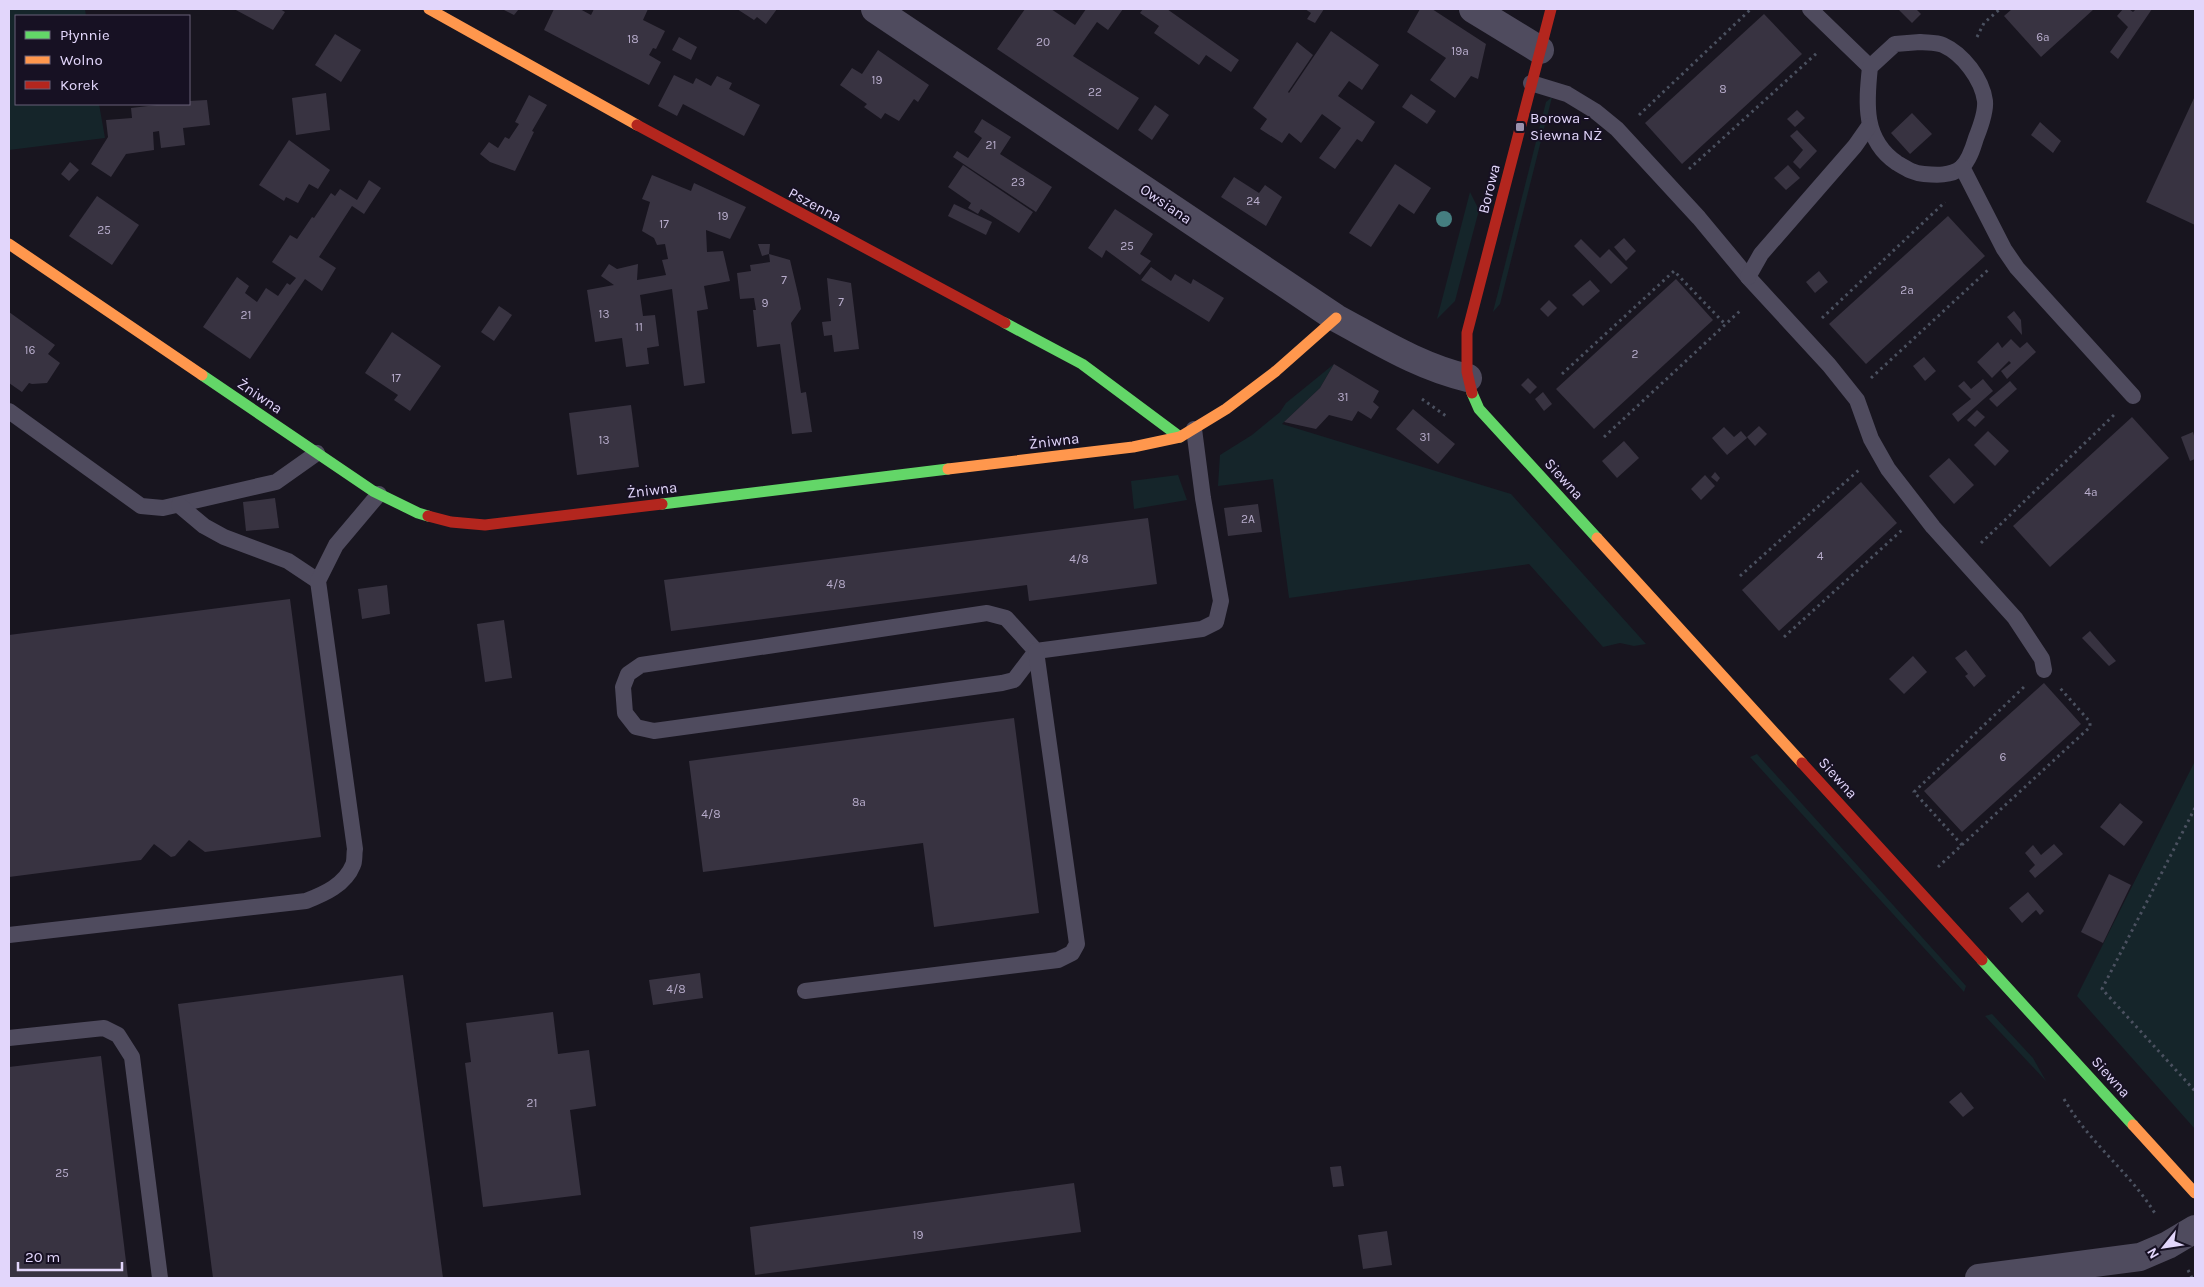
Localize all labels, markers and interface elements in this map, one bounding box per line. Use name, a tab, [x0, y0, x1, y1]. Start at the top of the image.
legend	[15, 15, 190, 105]
text: Płynnie	[60, 26, 110, 44]
house number: 6a	[2036, 30, 2050, 44]
house number: 18	[627, 32, 639, 46]
house number: 20	[1036, 35, 1050, 49]
house number: 19a	[1451, 44, 1469, 58]
text: Wolno	[60, 51, 103, 69]
house number: 19	[872, 73, 882, 87]
text: Korek	[60, 76, 99, 94]
house number: 8	[1719, 82, 1727, 96]
house number: 22	[1088, 85, 1102, 99]
place label: Borowa - Siewna NŻ	[1530, 109, 1602, 144]
marker: Borowa - Siewna NŻ	[1514, 121, 1526, 133]
house number: 21	[986, 138, 996, 152]
street label: Borowa	[1474, 162, 1504, 216]
house number: 23	[1011, 175, 1025, 189]
street label: Owsiana	[1137, 180, 1195, 228]
street label: Pszenna	[785, 184, 845, 226]
house number: 24	[1246, 194, 1260, 208]
house number: 19	[718, 209, 728, 223]
house number: 17	[659, 217, 669, 231]
house number: 25	[97, 223, 111, 237]
house number: 25	[1120, 239, 1134, 253]
house number: 7	[781, 273, 787, 287]
house number: 2a	[1900, 283, 1914, 297]
house number: 7	[838, 295, 844, 309]
house number: 9	[762, 296, 769, 310]
house number: 13	[598, 307, 610, 321]
house number: 21	[241, 308, 251, 322]
house number: 11	[635, 320, 643, 334]
house number: 16	[25, 343, 36, 357]
house number: 2	[1632, 347, 1639, 361]
house number: 17	[391, 371, 401, 385]
street label: Żniwna	[234, 374, 286, 418]
house number: 31	[1337, 390, 1349, 404]
street label: Żniwna	[1028, 429, 1080, 453]
house number: 31	[1419, 430, 1431, 444]
house number: 13	[598, 433, 610, 447]
street label: Siewna	[1541, 455, 1587, 503]
street label: Żniwna	[626, 478, 678, 502]
house number: 4a	[2084, 485, 2098, 499]
house number: 2A	[1241, 512, 1255, 526]
house number: 4	[1817, 549, 1824, 563]
house number: 4/8	[1069, 552, 1089, 566]
house number: 4/8	[826, 577, 846, 591]
house number: 6	[2000, 750, 2007, 764]
street label: Siewna	[1815, 754, 1861, 802]
house number: 8a	[852, 795, 866, 809]
house number: 4/8	[701, 807, 721, 821]
house number: 4/8	[666, 982, 686, 996]
street label: Siewna	[2088, 1053, 2134, 1101]
house number: 21	[527, 1096, 537, 1110]
house number: 25	[55, 1166, 69, 1180]
north arrow	[2139, 1222, 2189, 1272]
house number: 19	[913, 1228, 923, 1242]
scale bar	[18, 1240, 121, 1272]
text: N	[2143, 1245, 2163, 1262]
text: 20 m	[25, 1248, 60, 1266]

